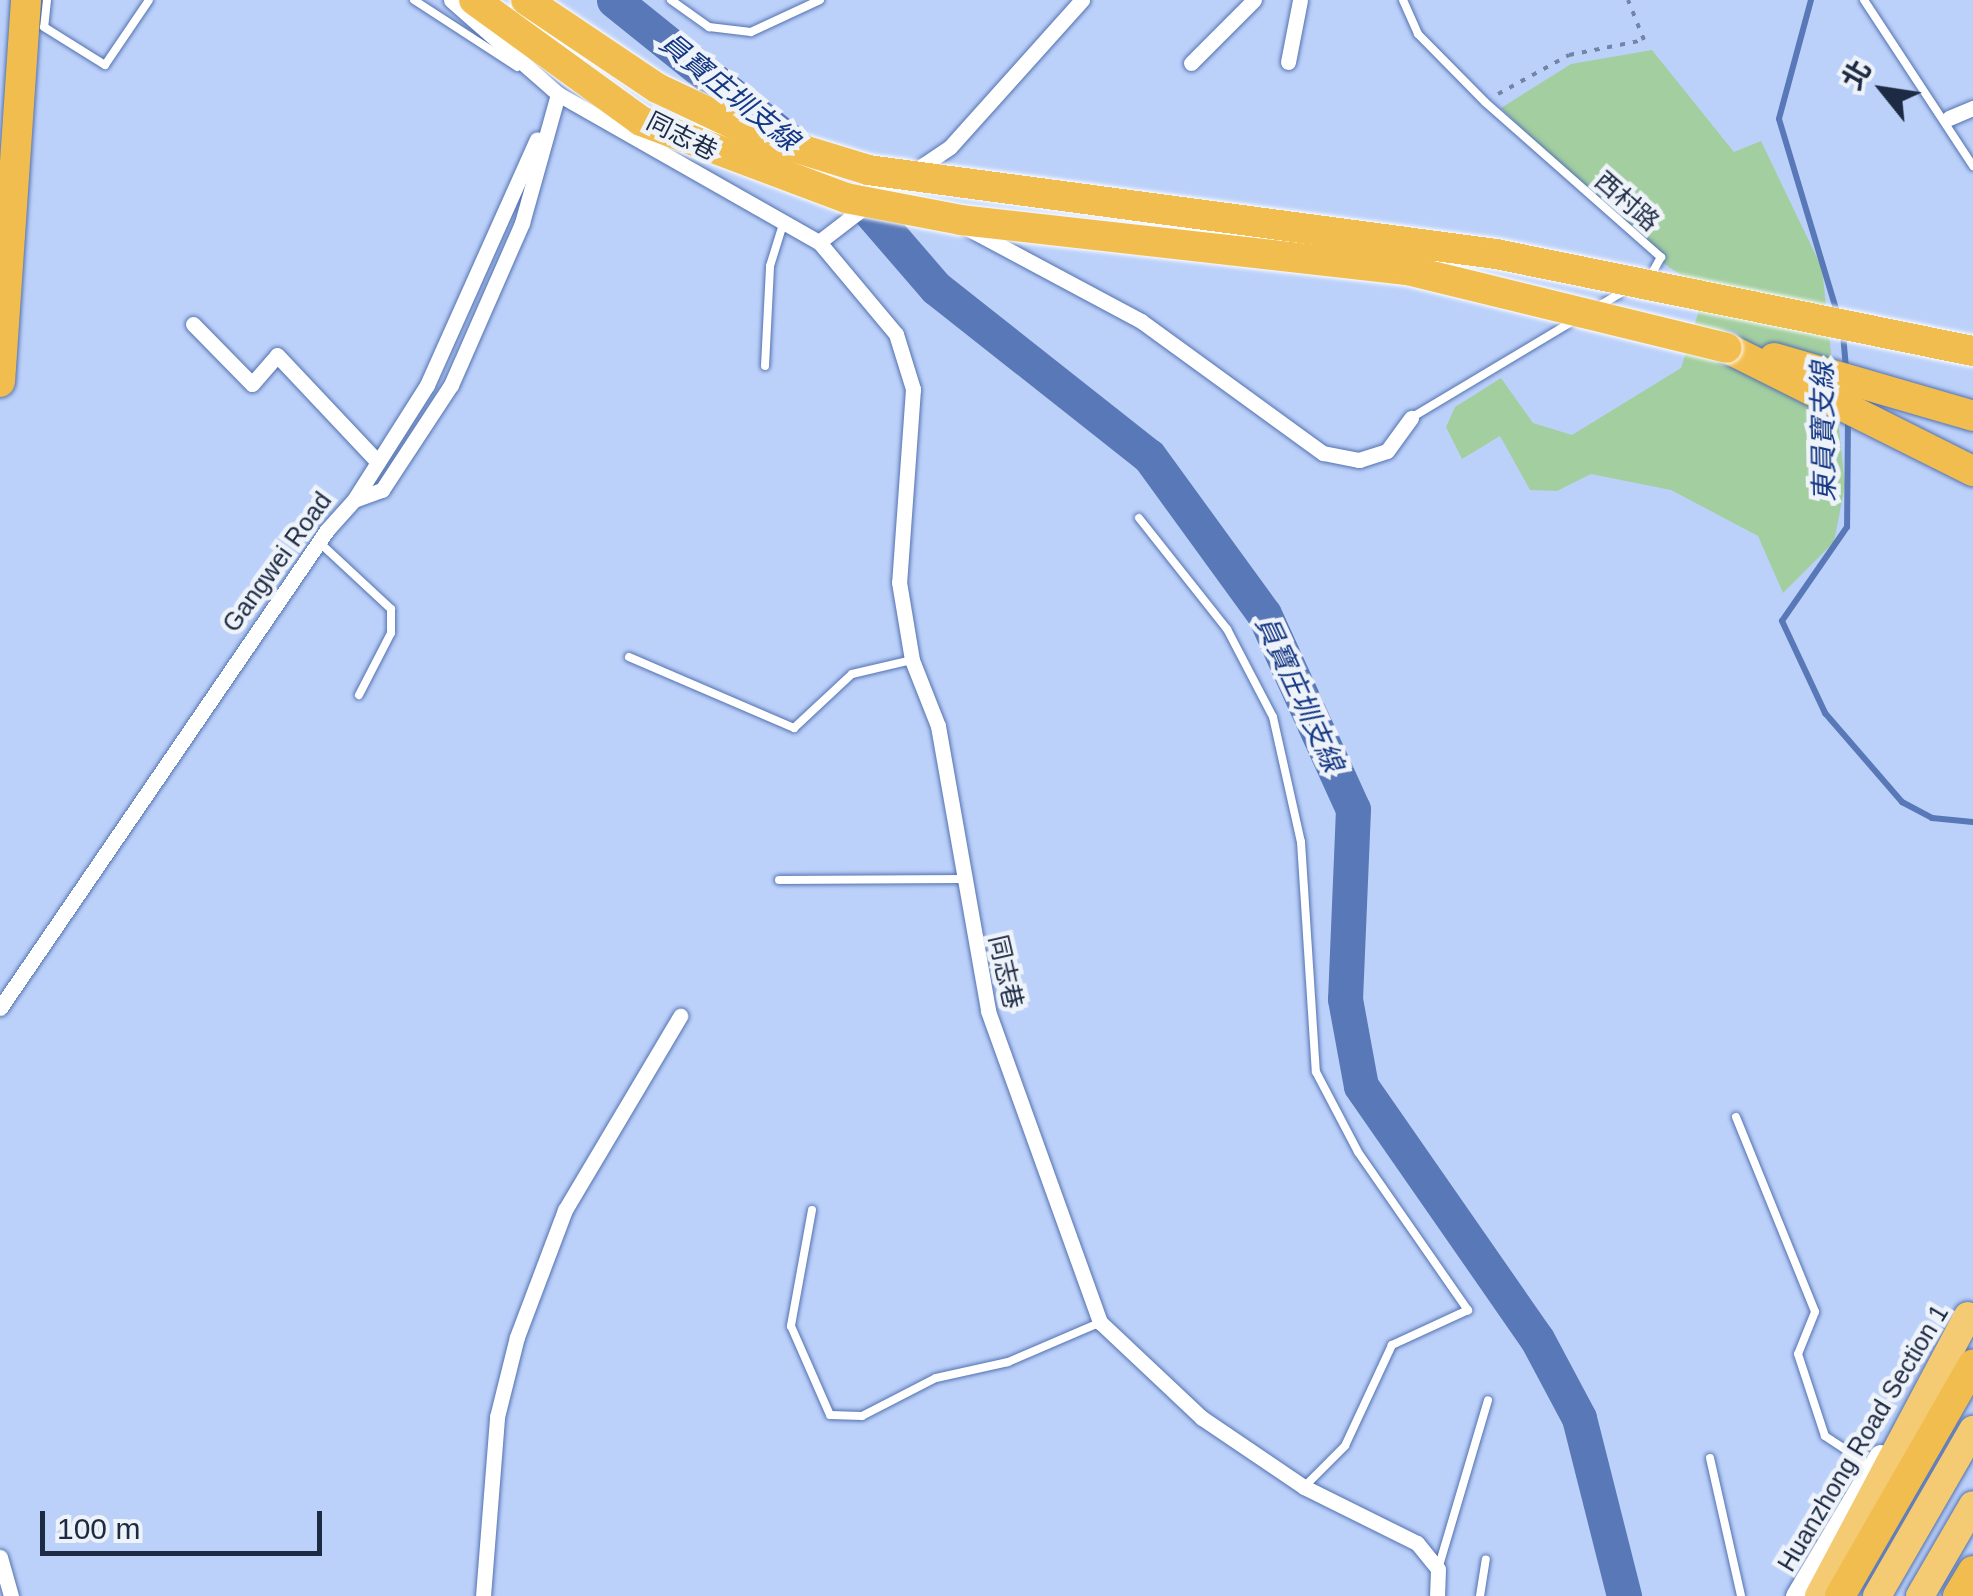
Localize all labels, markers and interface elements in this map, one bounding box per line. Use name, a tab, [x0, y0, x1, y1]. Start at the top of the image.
water label: 員寶庄圳支線	[653, 26, 805, 158]
north arrow	[1833, 40, 1933, 140]
text: 北	[1836, 55, 1877, 95]
street label: 同志巷	[642, 106, 722, 166]
street label: 西村路	[1589, 165, 1665, 237]
water label: 東員寶支線	[1806, 362, 1842, 502]
street label: Gangwei Road	[216, 486, 338, 638]
water label: 員寶庄圳支線	[1248, 611, 1350, 777]
street label: 同志巷	[983, 932, 1029, 1012]
street label: Huanzhong Road Section 1	[1771, 1299, 1955, 1577]
scale bar	[45, 1491, 328, 1553]
text: 100 m	[57, 1512, 140, 1545]

